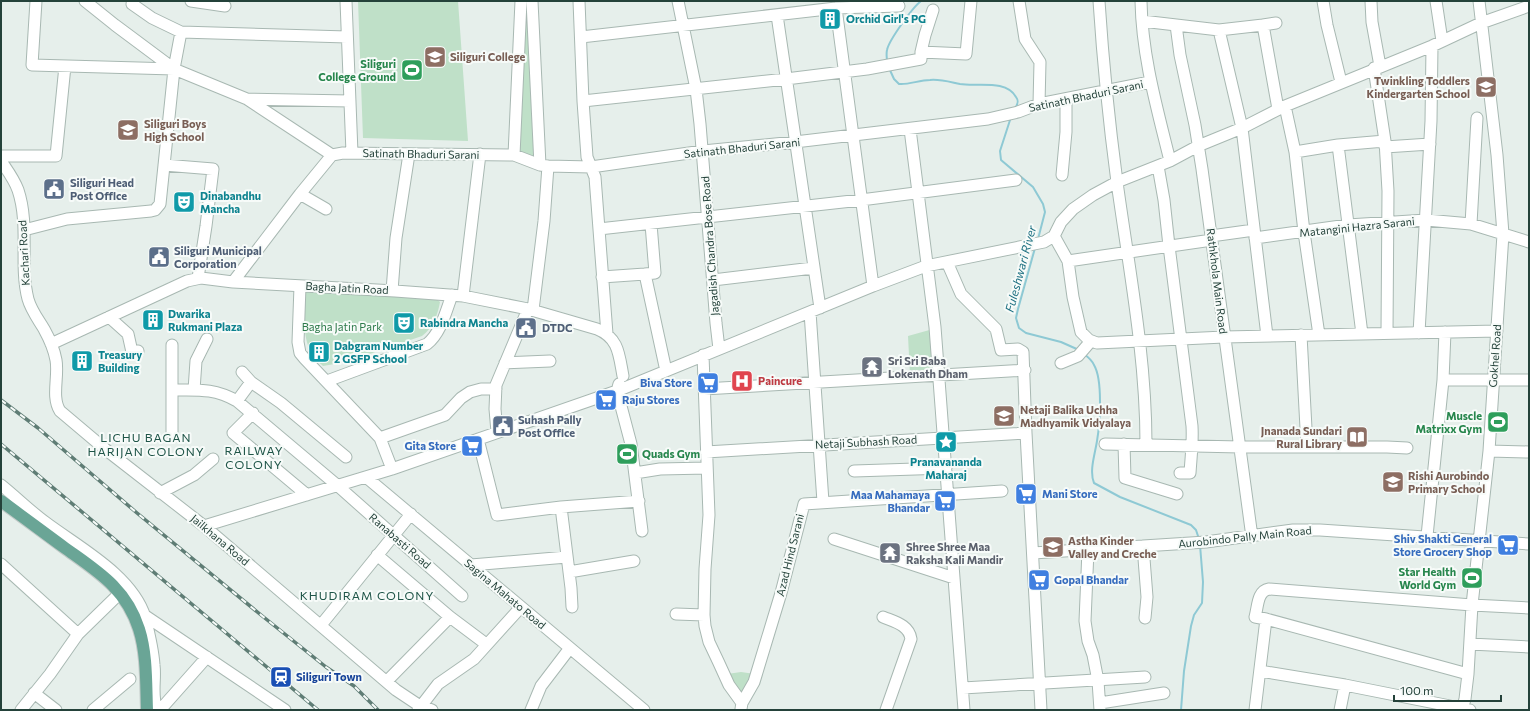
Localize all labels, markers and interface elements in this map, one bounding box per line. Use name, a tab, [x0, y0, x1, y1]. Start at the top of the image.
building icon: Orchid Girl's PG	[817, 6, 843, 32]
place label: Orchid Girl's PG	[846, 12, 926, 25]
school or university icon: Siliguri College	[422, 44, 448, 70]
place label: Siliguri College	[450, 50, 526, 63]
place label: Siliguri College Ground	[318, 57, 396, 83]
sports icon: Siliguri College Ground	[399, 57, 425, 83]
place label: Twinkling Toddlers Kindergarten School	[1366, 74, 1470, 100]
school or university icon: Twinkling Toddlers Kindergarten School	[1473, 74, 1499, 100]
street label: Satinath Bhaduri Sarani	[1027, 77, 1145, 114]
school or university icon: Siliguri Boys High School	[115, 117, 141, 143]
place label: Siliguri Boys High School	[144, 117, 206, 143]
street label: Satinath Bhaduri Sarani	[683, 135, 801, 160]
street label: Satinath Bhaduri Sarani	[362, 146, 480, 161]
public building icon: Siliguri Head Post Office	[41, 176, 67, 202]
place label: Siliguri Head Post Office	[70, 176, 134, 202]
street label: Jagadish Chandra Bose Road	[698, 176, 722, 316]
theatre icon: Dinabandhu Mancha	[171, 189, 197, 215]
place label: Dinabandhu Mancha	[200, 189, 261, 215]
street label: Matangini Hazra Sarani	[1299, 214, 1415, 239]
street label: Kachari Road	[15, 220, 32, 286]
water label: Fuleshwari River	[1002, 223, 1039, 314]
street label: Rathkhola Main Road	[1205, 227, 1230, 335]
public building icon: Siliguri Municipal Corporation	[146, 244, 172, 270]
place label: Siliguri Municipal Corporation	[174, 244, 262, 270]
street label: Bagha Jatin Road	[305, 279, 389, 297]
building icon: Dwarika Rukmani Plaza	[140, 307, 166, 333]
place label: Dwarika Rukmani Plaza	[168, 307, 243, 333]
theatre icon: Rabindra Mancha	[391, 310, 417, 336]
public building icon: DTDC	[513, 315, 539, 341]
place label: Rabindra Mancha	[420, 316, 508, 329]
park label: Bagha Jatin Park	[302, 320, 382, 334]
place label: DTDC	[542, 321, 573, 334]
street label: Gokhel Road	[1486, 324, 1503, 388]
building icon: Dabgram Number 2 GSFP School	[306, 339, 332, 365]
place label: Dabgram Number 2 GSFP School	[334, 339, 424, 365]
building icon: Treasury Building	[69, 348, 95, 374]
place label: Treasury Building	[98, 348, 142, 374]
temple icon: Sri Sri Baba Lokenath Dham	[859, 354, 885, 380]
place label: Sri Sri Baba Lokenath Dham	[888, 354, 968, 380]
hospital icon: Paincure	[729, 368, 755, 394]
supermarket icon: Biva Store	[695, 370, 721, 396]
place label: Paincure	[758, 374, 802, 387]
place label: Biva Store	[640, 376, 692, 389]
supermarket icon: Raju Stores	[593, 387, 619, 413]
place label: Raju Stores	[622, 393, 680, 406]
school or university icon: Netaji Balika Uchha Madhyamik Vidyalaya	[991, 403, 1017, 429]
place label: Netaji Balika Uchha Madhyamik Vidyalaya	[1020, 403, 1131, 429]
place label: Muscle Matrixx Gym	[1416, 409, 1482, 435]
sports icon: Muscle Matrixx Gym	[1485, 409, 1511, 435]
public building icon: Suhash Pally Post Office	[490, 413, 516, 439]
place label: Suhash Pally Post Office	[518, 413, 582, 439]
place label: Jnanada Sundari Rural Library	[1261, 424, 1342, 450]
library icon: Jnanada Sundari Rural Library	[1344, 424, 1370, 450]
place icon: Pranavananda Maharaj	[933, 429, 959, 455]
district label: LICHU BAGAN HARIJAN COLONY	[87, 430, 205, 459]
street label: Netaji Subhash Road	[815, 432, 917, 451]
supermarket icon: Gita Store	[459, 433, 485, 459]
place label: Gita Store	[405, 439, 456, 452]
sports icon: Quads Gym	[614, 441, 640, 467]
district label: RAILWAY COLONY	[225, 443, 284, 471]
place label: Quads Gym	[642, 447, 700, 460]
place label: Pranavananda Maharaj	[910, 455, 982, 481]
school or university icon: Rishi Aurobindo Primary School	[1380, 469, 1406, 495]
place label: Rishi Aurobindo Primary School	[1408, 469, 1490, 495]
supermarket icon: Mani Store	[1013, 481, 1039, 507]
place label: Mani Store	[1042, 487, 1098, 500]
place label: Maa Mahamaya Bhandar	[850, 488, 930, 514]
supermarket icon: Maa Mahamaya Bhandar	[932, 488, 958, 514]
street label: Ranabasti Road	[367, 510, 434, 571]
street label: Jailkhana Road	[188, 511, 252, 569]
street label: Azad Hind Sarani	[773, 512, 806, 597]
street label: Aurobindo Pally Main Road	[1178, 523, 1312, 550]
place label: Shiv Shakti General Store Grocery Shop	[1393, 532, 1492, 558]
supermarket icon: Shiv Shakti General Store Grocery Shop	[1495, 532, 1521, 558]
school or university icon: Astha Kinder Valley and Creche	[1040, 534, 1066, 560]
place label: Astha Kinder Valley and Creche	[1068, 534, 1157, 560]
temple icon: Shree Shree Maa Raksha Kali Mandir	[877, 540, 903, 566]
place label: Shree Shree Maa Raksha Kali Mandir	[906, 540, 1004, 566]
street label: Sagina Mahato Road	[462, 556, 549, 631]
place label: Star Health World Gym	[1399, 565, 1456, 591]
sports icon: Star Health World Gym	[1459, 565, 1485, 591]
supermarket icon: Gopal Bhandar	[1026, 567, 1052, 593]
place label: Gopal Bhandar	[1054, 573, 1129, 586]
district label: KHUDIRAM COLONY	[300, 588, 434, 602]
station icon: Siliguri Town	[268, 664, 294, 690]
place label: Siliguri Town	[296, 670, 362, 683]
scale bar	[1394, 677, 1501, 703]
text: 100 m	[1400, 683, 1434, 697]

